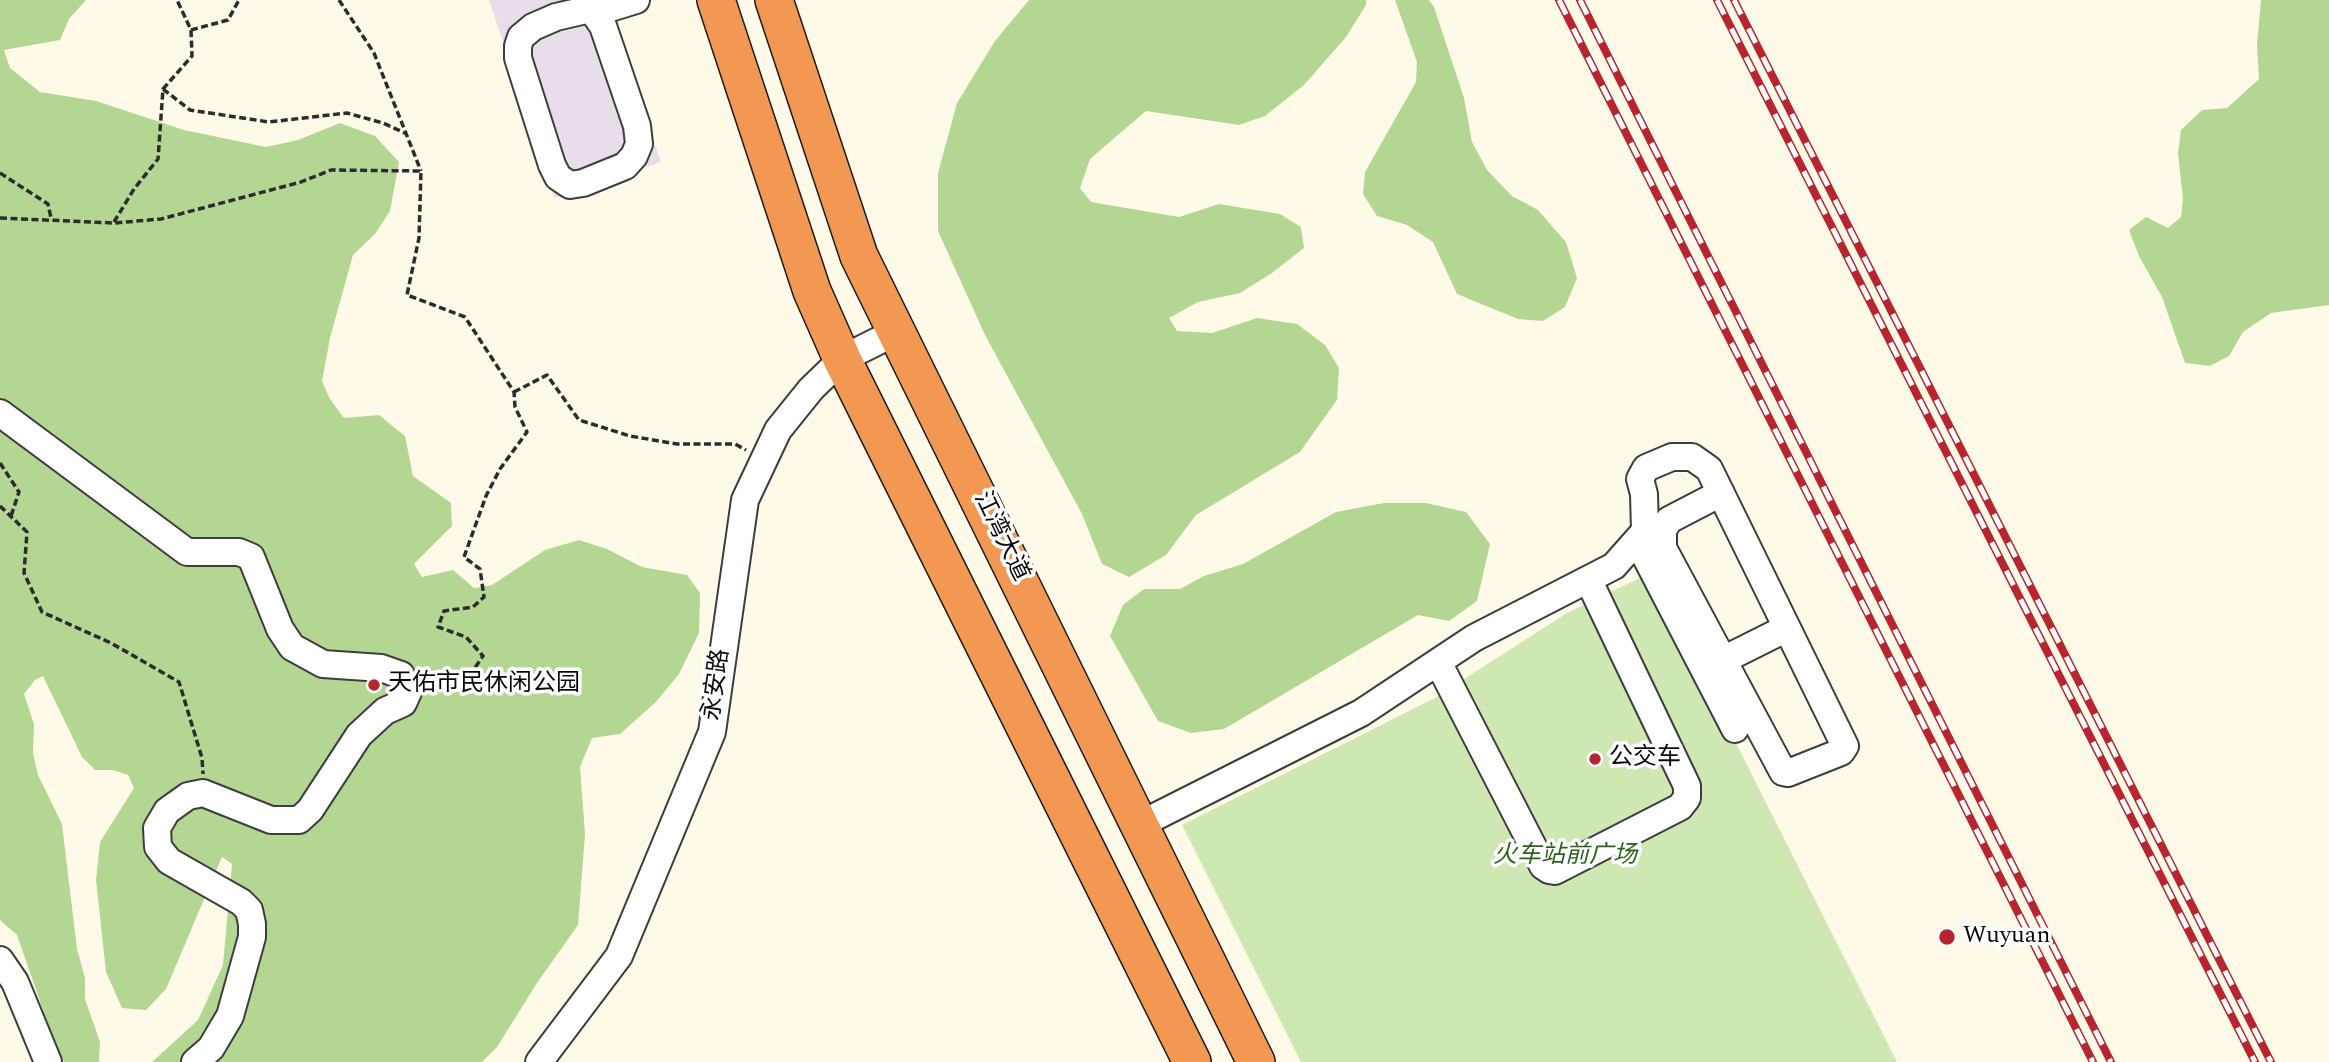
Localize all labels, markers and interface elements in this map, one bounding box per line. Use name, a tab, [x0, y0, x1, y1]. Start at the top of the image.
street label: 江湾大道	[966, 488, 1034, 586]
street label: 永安路	[699, 647, 737, 723]
place label: 天佑市民休闲公园	[388, 671, 580, 699]
marker: 天佑市民休闲公园	[366, 677, 382, 693]
place label: 公交车	[1609, 745, 1681, 773]
marker: 公交车	[1587, 751, 1603, 767]
park label: 火车站前广场	[1493, 843, 1637, 871]
place label: Wuyuan	[1963, 923, 2050, 951]
marker: Wuyuan	[1937, 927, 1957, 947]

